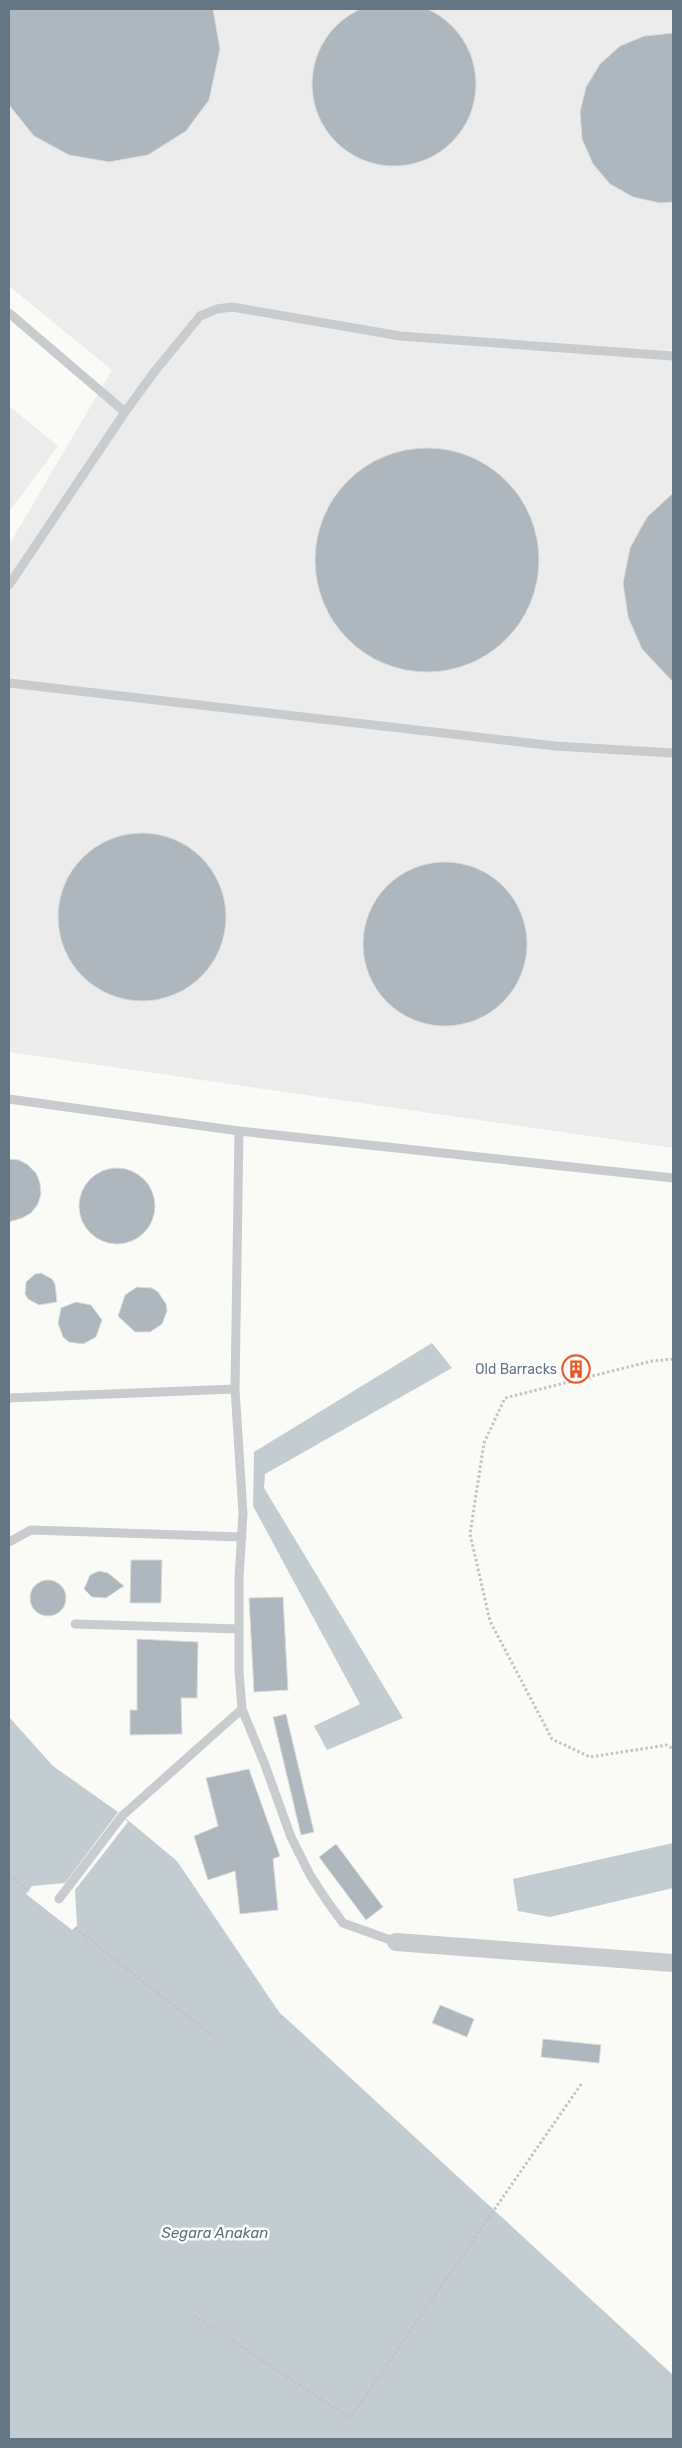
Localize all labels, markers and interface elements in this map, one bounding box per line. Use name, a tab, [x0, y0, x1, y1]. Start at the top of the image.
building icon: Old Barracks	[561, 1354, 591, 1384]
place label: Old Barracks	[475, 1361, 557, 1378]
water label: Segara Anakan	[162, 2224, 268, 2242]

